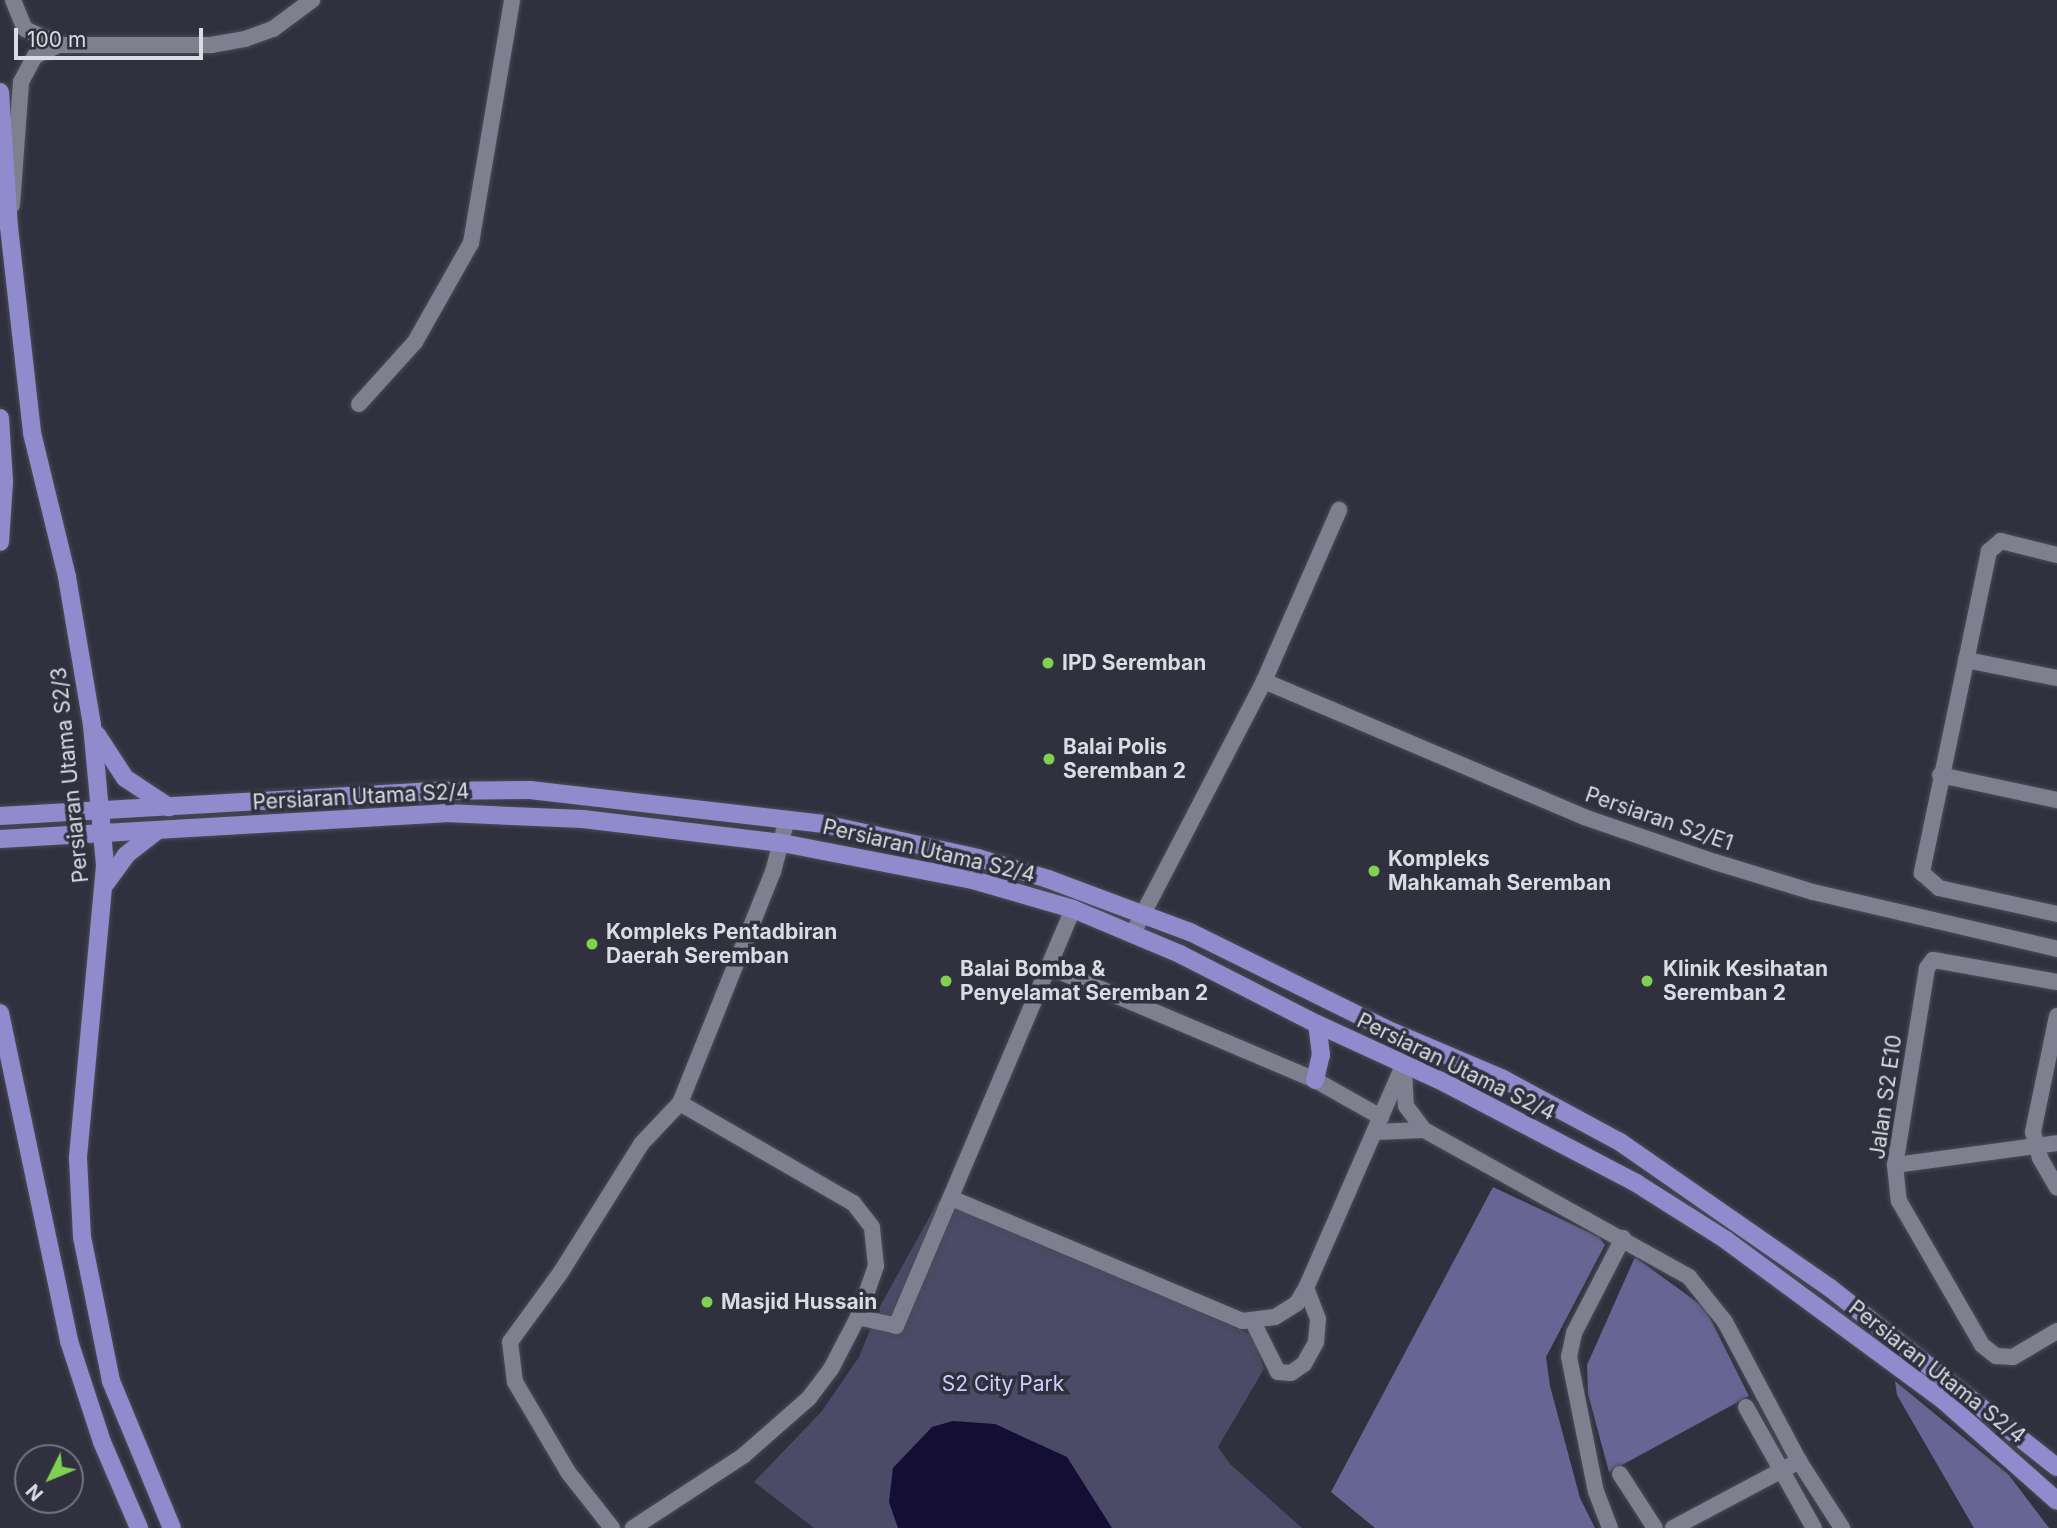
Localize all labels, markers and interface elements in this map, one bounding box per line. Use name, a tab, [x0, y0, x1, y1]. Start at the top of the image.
scale bar	[18, 14, 206, 58]
text: 100 m	[27, 27, 86, 52]
place label: IPD Seremban	[1062, 650, 1206, 676]
marker: IPD Seremban	[1040, 655, 1056, 671]
street label: Persiaran Utama S2/3	[46, 666, 94, 884]
place label: Balai Polis Seremban 2	[1063, 734, 1186, 784]
marker: Balai Polis Seremban 2	[1041, 751, 1057, 767]
street label: Persiaran Utama S2/4	[252, 779, 470, 815]
street label: Persiaran S2/E1	[1582, 782, 1736, 856]
street label: Persiaran Utama S2/4	[820, 814, 1038, 888]
place label: Kompleks Mahkamah Seremban	[1388, 846, 1611, 896]
marker: Kompleks Mahkamah Seremban	[1366, 863, 1382, 879]
place label: Kompleks Pentadbiran Daerah Seremban	[606, 919, 837, 969]
marker: Kompleks Pentadbiran Daerah Seremban	[584, 936, 600, 952]
place label: Balai Bomba & Penyelamat Seremban 2	[960, 956, 1208, 1006]
place label: Klinik Kesihatan Seremban 2	[1663, 956, 1828, 1006]
marker: Klinik Kesihatan Seremban 2	[1637, 971, 1657, 991]
marker: Balai Bomba & Penyelamat Seremban 2	[938, 973, 954, 989]
street label: Persiaran Utama S2/4	[1353, 1008, 1559, 1126]
street label: Jalan S2 E10	[1865, 1033, 1907, 1161]
place label: Masjid Hussain	[721, 1289, 877, 1315]
marker: Masjid Hussain	[699, 1294, 715, 1310]
street label: Persiaran Utama S2/4	[1844, 1295, 2030, 1449]
park label: S2 City Park	[942, 1371, 1064, 1397]
north arrow	[14, 1444, 84, 1514]
text: N	[21, 1479, 48, 1505]

